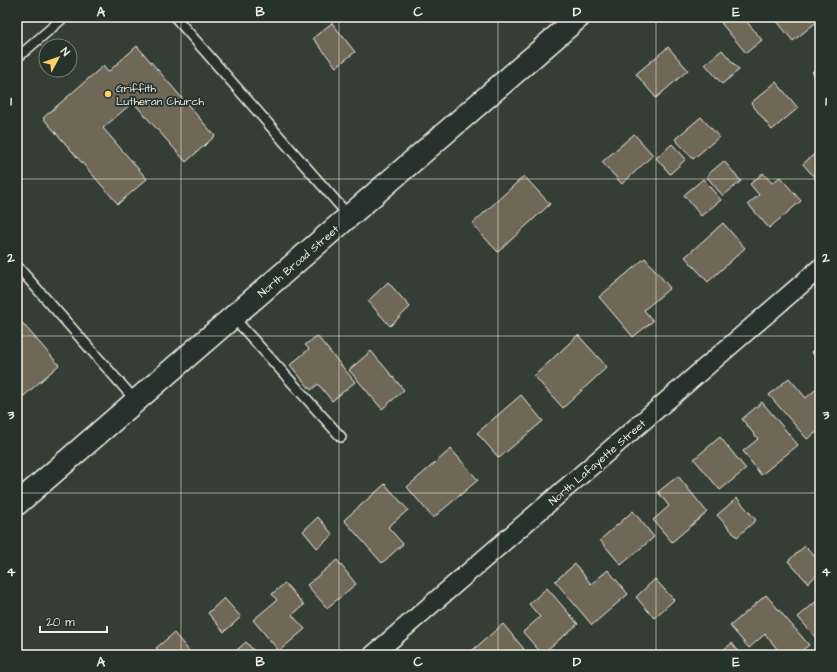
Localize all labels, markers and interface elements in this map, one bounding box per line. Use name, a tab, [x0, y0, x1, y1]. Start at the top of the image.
text: A	[97, 3, 106, 21]
text: B	[255, 3, 265, 21]
text: C	[413, 3, 423, 21]
text: D	[573, 3, 582, 21]
text: E	[732, 3, 740, 21]
north arrow	[38, 38, 78, 78]
text: N	[57, 44, 73, 59]
place label: Griffith Lutheran Church	[116, 81, 204, 109]
marker: Griffith Lutheran Church	[103, 89, 113, 99]
text: 1	[10, 92, 12, 110]
text: 1	[825, 92, 827, 110]
street label: North Broad Street	[254, 222, 343, 301]
text: 2	[6, 249, 15, 267]
text: 2	[821, 249, 830, 267]
text: 3	[7, 406, 15, 424]
text: 3	[822, 406, 830, 424]
street label: North Lafayette Street	[546, 416, 650, 509]
text: 4	[7, 563, 16, 581]
text: 4	[822, 563, 831, 581]
scale bar	[40, 608, 107, 634]
text: 20 m	[46, 614, 75, 631]
text: A	[97, 653, 106, 671]
text: B	[255, 653, 265, 671]
text: C	[413, 653, 423, 671]
text: D	[573, 653, 582, 671]
text: E	[732, 653, 740, 671]

